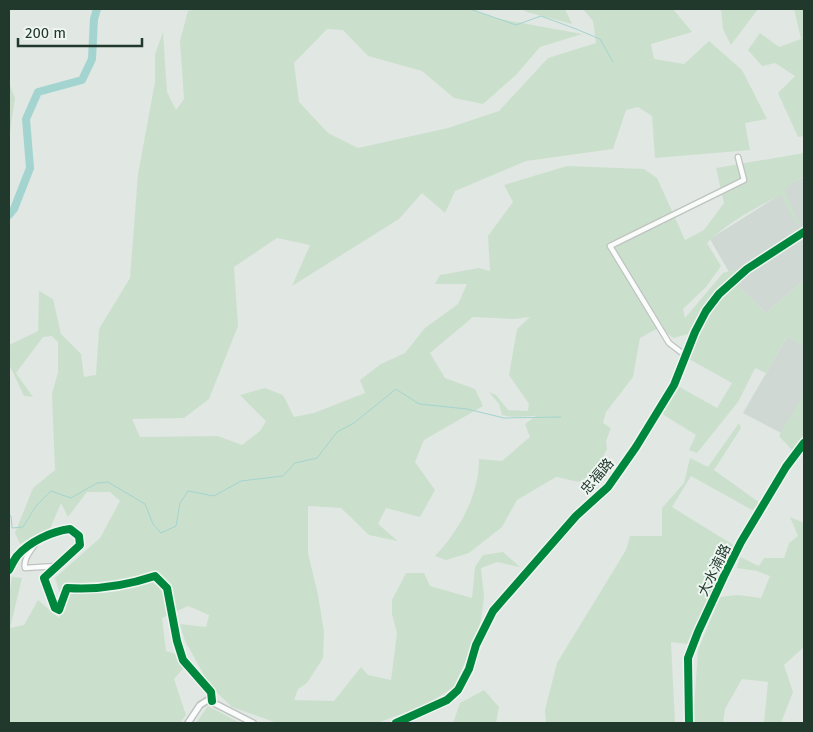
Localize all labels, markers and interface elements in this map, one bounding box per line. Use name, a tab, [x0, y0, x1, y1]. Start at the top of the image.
scale bar	[18, 15, 141, 47]
text: 200 m	[25, 24, 66, 42]
street label: 忠福路	[577, 455, 618, 498]
street label: 大水湳路	[695, 541, 734, 599]

